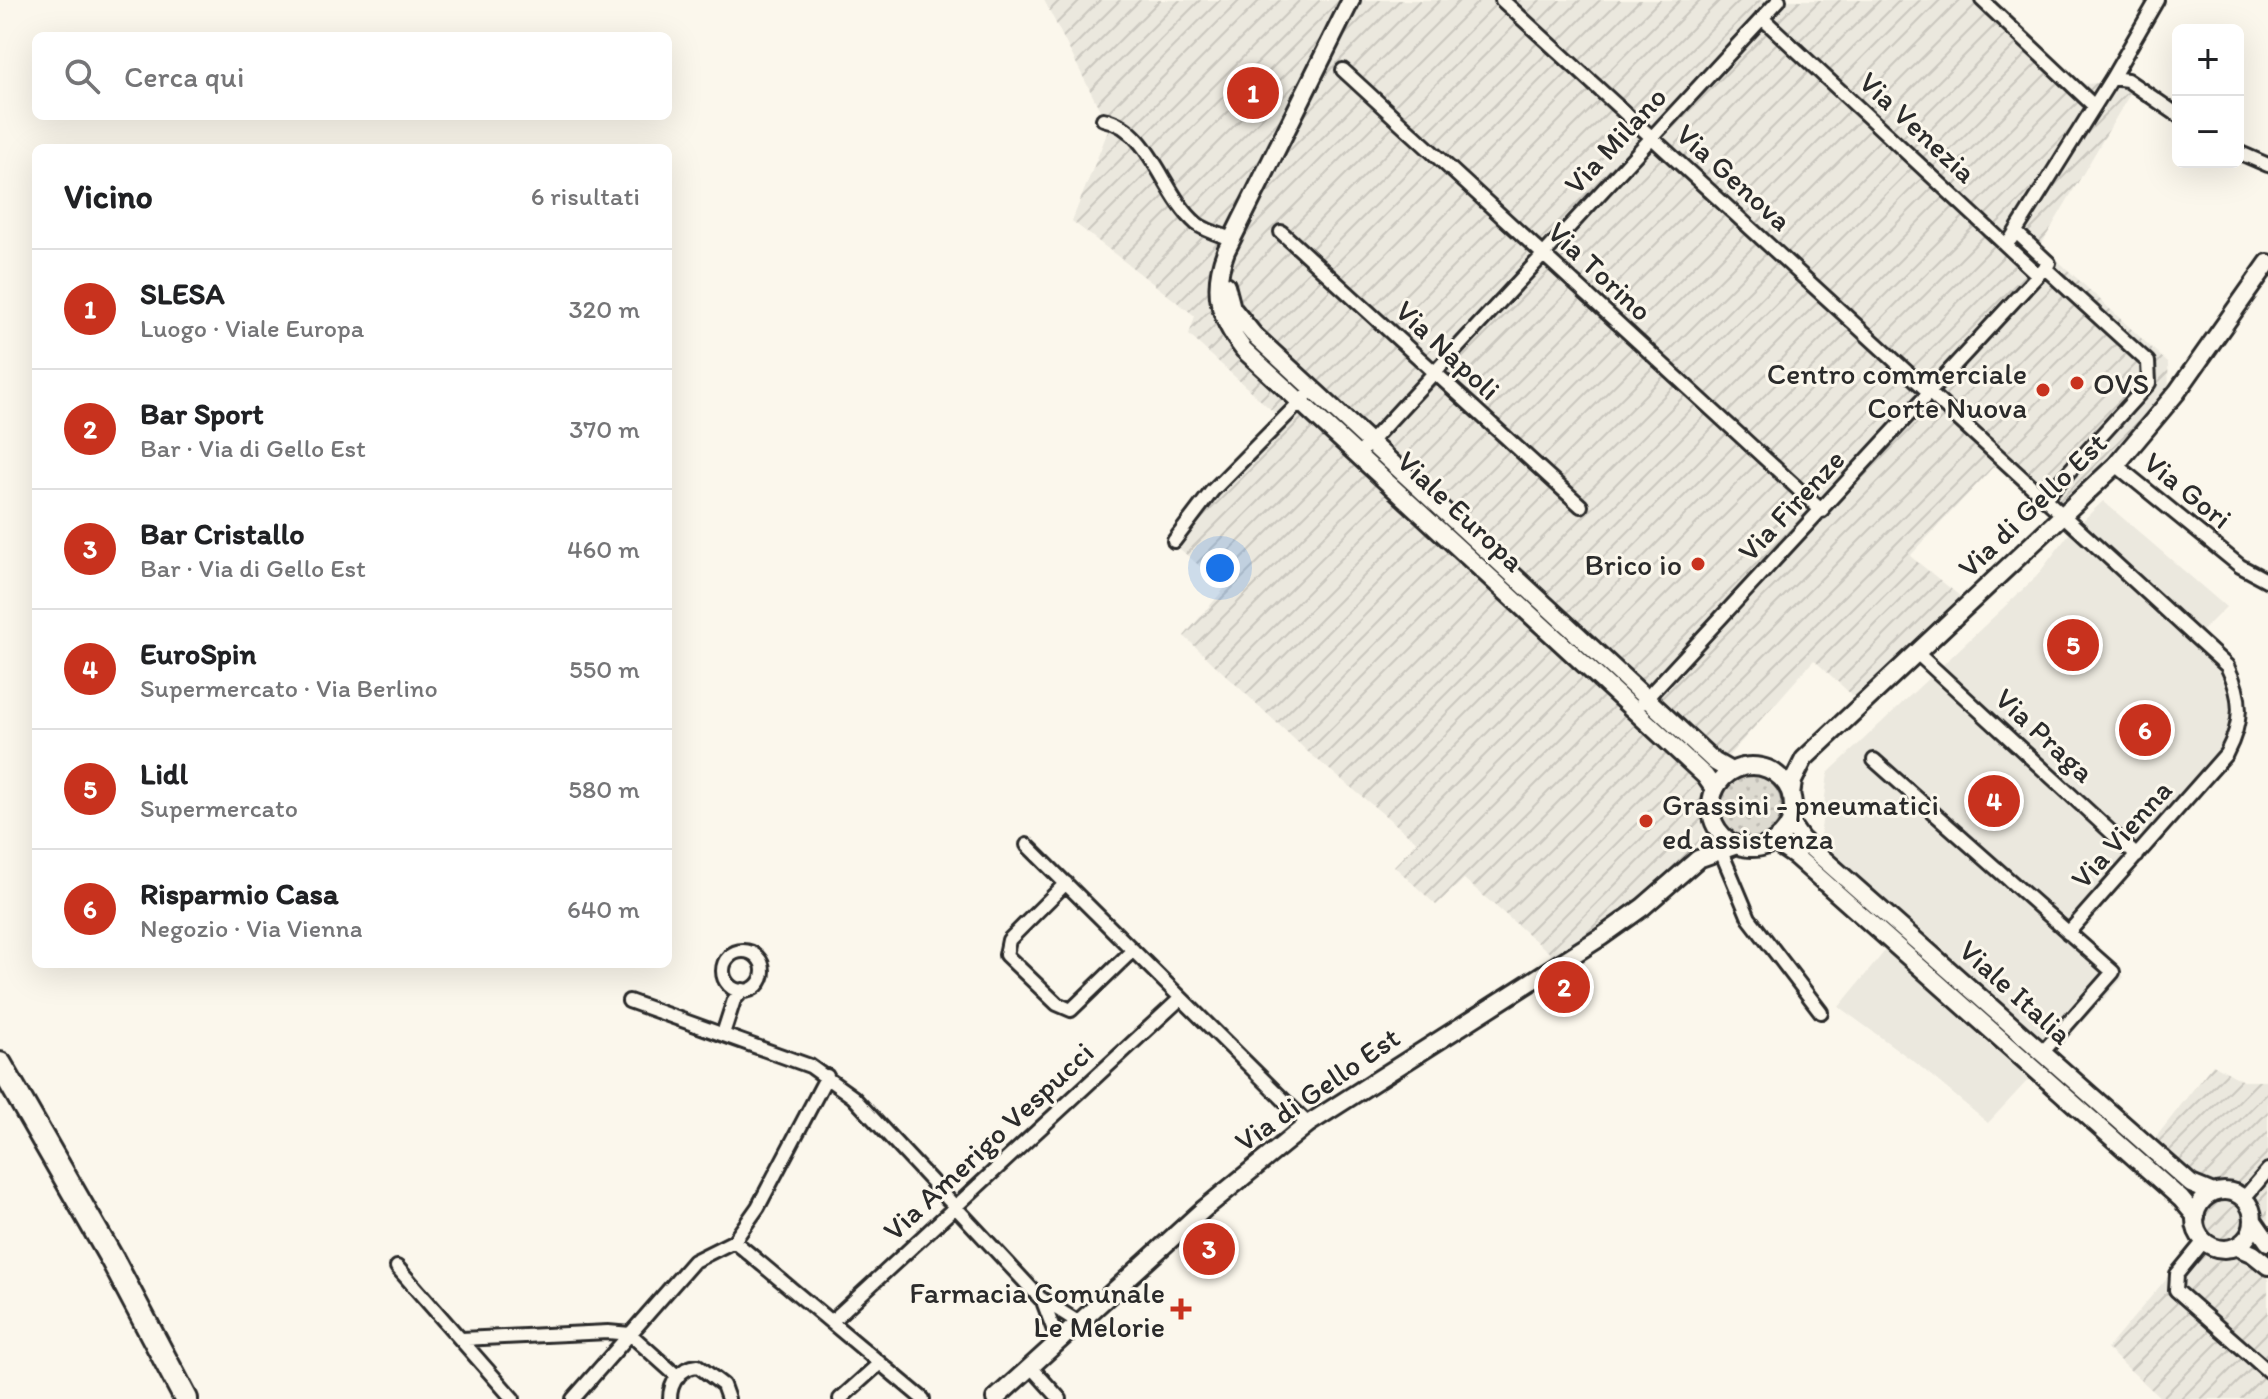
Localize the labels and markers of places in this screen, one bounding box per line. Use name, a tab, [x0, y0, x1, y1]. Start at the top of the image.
pin: 1	[1227, 63, 1279, 123]
place label: Centro commerciale Corte Nuova	[1767, 355, 2027, 426]
place label: OVS	[2093, 365, 2149, 402]
marker: OVS	[2068, 374, 2086, 392]
marker: Centro commerciale Corte Nuova	[2034, 381, 2052, 399]
place label: Brico io	[1584, 546, 1682, 583]
marker: Brico io	[1689, 555, 1707, 573]
pin: 5	[2047, 615, 2099, 675]
pin: 6	[2119, 700, 2171, 760]
pin: 4	[1968, 771, 2020, 831]
place label: Grassini - pneumatici ed assistenza	[1662, 786, 1939, 857]
marker: Grassini - pneumatici ed assistenza	[1637, 812, 1655, 830]
pin: 2	[1538, 957, 1590, 1017]
pin: 3	[1183, 1219, 1235, 1279]
place label: Farmacia Comunale Le Melorie	[909, 1274, 1165, 1345]
marker: Farmacia Comunale Le Melorie	[1172, 1300, 1190, 1318]

